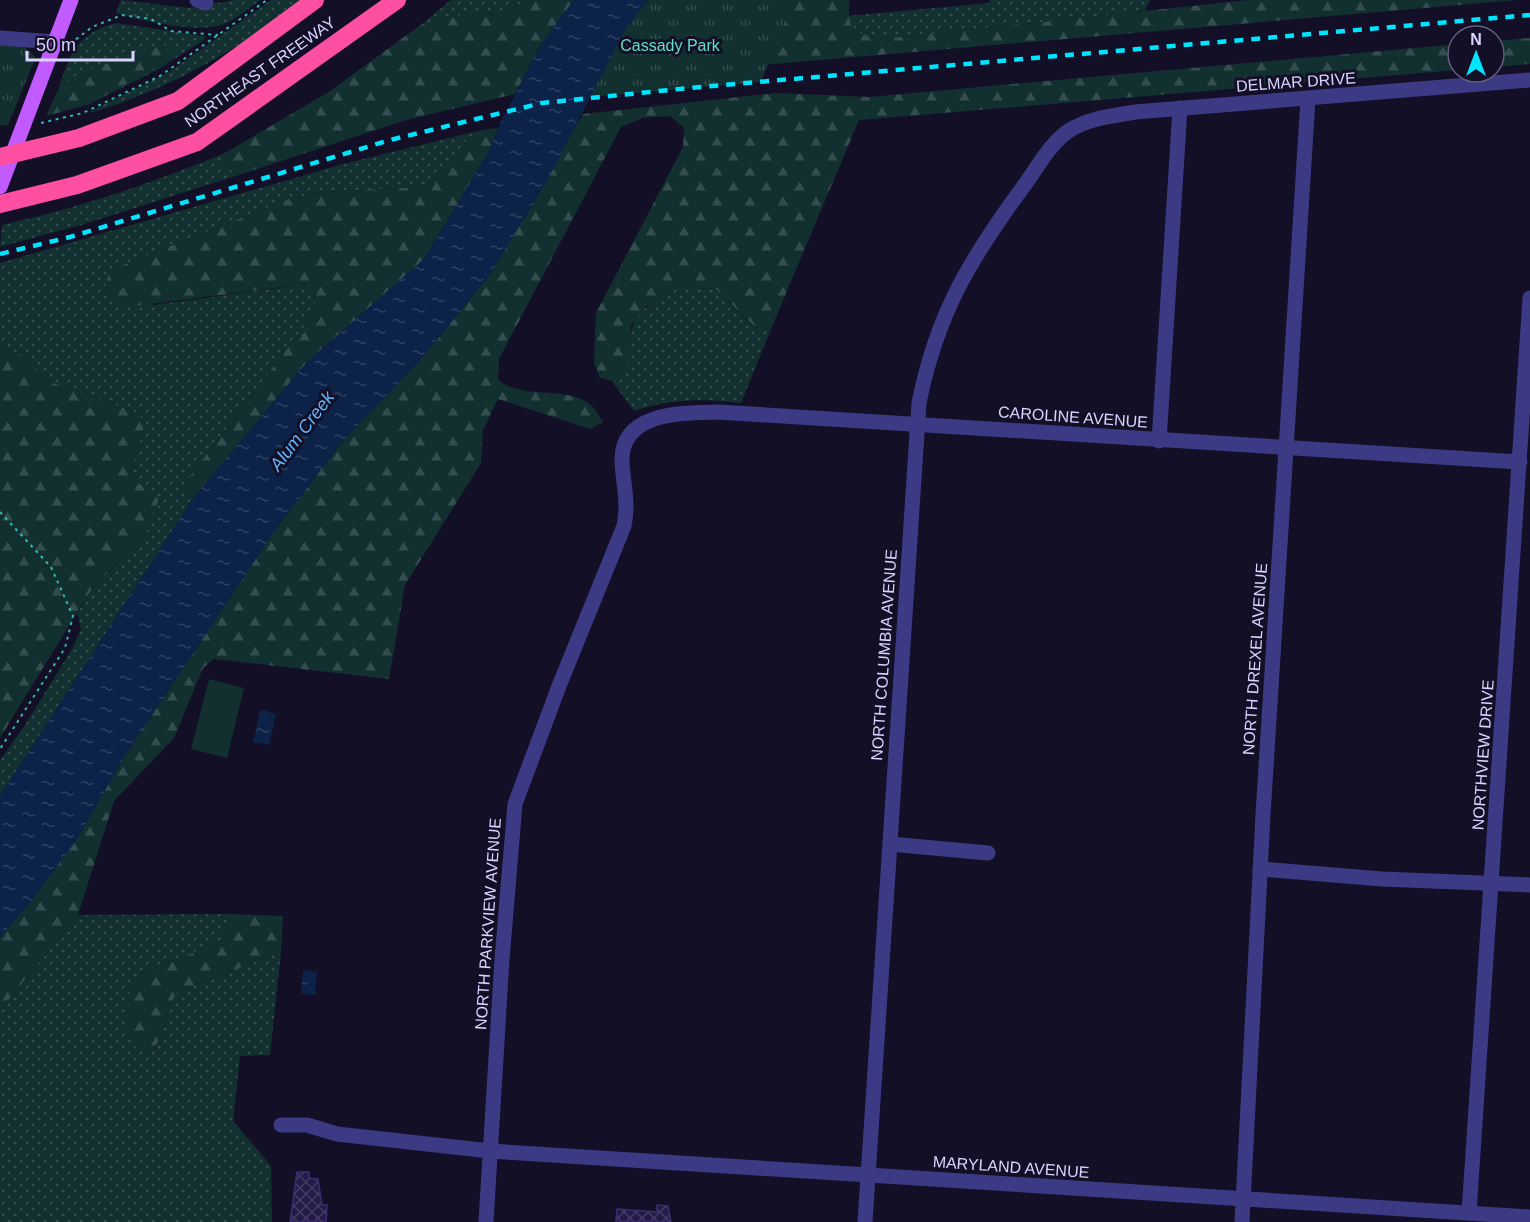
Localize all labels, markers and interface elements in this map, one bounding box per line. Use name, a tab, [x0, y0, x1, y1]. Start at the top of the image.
street label: NORTHEAST FREEWAY	[181, 13, 339, 131]
scale bar	[27, 24, 134, 62]
north arrow	[1446, 24, 1506, 84]
text: N	[1470, 31, 1482, 48]
text: 50 m	[36, 35, 76, 55]
park label: Cassady Park	[620, 37, 721, 54]
street label: DELMAR DRIVE	[1236, 69, 1356, 95]
water label: Alum Creek	[265, 387, 339, 475]
street label: CAROLINE AVENUE	[998, 403, 1148, 431]
street label: NORTH COLUMBIA AVENUE	[868, 549, 900, 761]
street label: NORTH DREXEL AVENUE	[1240, 562, 1270, 756]
street label: NORTHVIEW DRIVE	[1469, 679, 1497, 831]
street label: NORTH PARKVIEW AVENUE	[472, 817, 504, 1031]
street label: MARYLAND AVENUE	[932, 1153, 1090, 1181]

